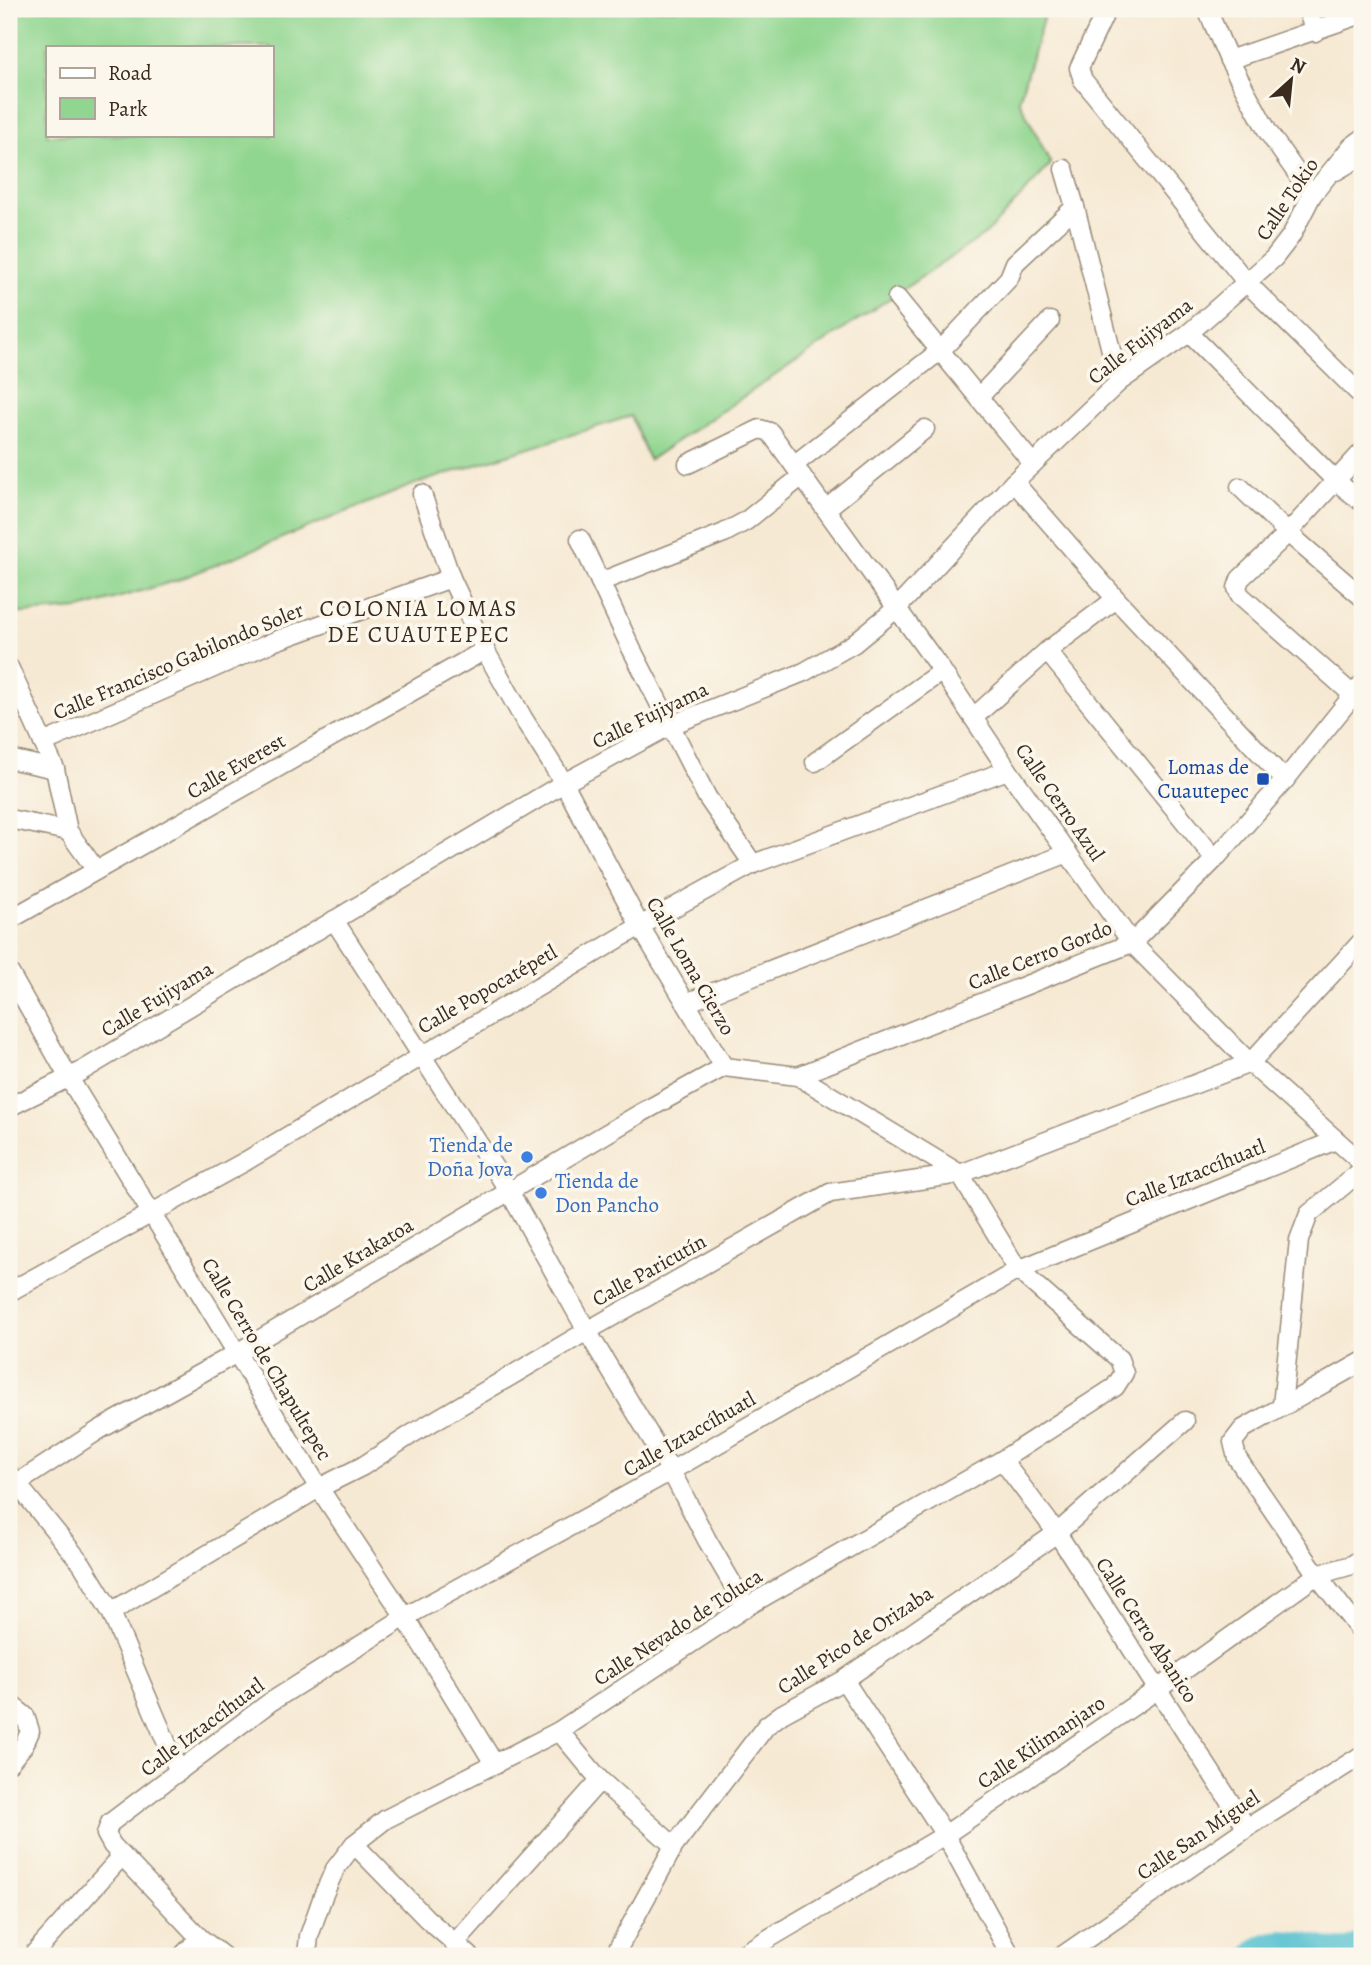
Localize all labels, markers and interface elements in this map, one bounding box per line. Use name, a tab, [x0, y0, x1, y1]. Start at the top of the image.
legend	[46, 46, 273, 136]
north arrow	[1256, 46, 1326, 116]
text: N	[1286, 51, 1310, 81]
text: Road	[108, 59, 152, 87]
text: Park	[108, 95, 148, 123]
street label: Calle Tokio	[1249, 152, 1325, 246]
street label: Calle Fujiyama	[1082, 291, 1198, 391]
district label: COLONIA LOMAS DE CUAUTEPEC	[320, 593, 518, 650]
street label: Calle Francisco Gabilondo Soler	[48, 595, 308, 727]
street label: Calle Fujiyama	[587, 675, 713, 755]
street label: Calle Everest	[182, 726, 290, 806]
street label: Calle Cerro Azul	[1009, 738, 1111, 866]
place label: Lomas de Cuautepec	[1158, 753, 1249, 805]
marker: Lomas de Cuautepec	[1255, 771, 1271, 787]
street label: Calle Loma Cierzo	[640, 892, 742, 1040]
street label: Calle Cerro Gordo	[964, 913, 1116, 997]
street label: Calle Popocatépetl	[412, 938, 562, 1040]
street label: Calle Fujiyama	[96, 954, 218, 1043]
place label: Tienda de Doña Jova	[427, 1131, 513, 1183]
street label: Calle Iztaccíhuatl	[1121, 1132, 1269, 1214]
marker: Tienda de Doña Jova	[519, 1149, 535, 1165]
place label: Tienda de Don Pancho	[555, 1167, 659, 1219]
marker: Tienda de Don Pancho	[533, 1185, 549, 1201]
street label: Calle Krakatoa	[297, 1211, 419, 1299]
street label: Calle Paricutín	[587, 1227, 711, 1313]
street label: Calle Cerro de Chapultepec	[195, 1252, 339, 1466]
street label: Calle Iztaccíhuatl	[618, 1385, 760, 1483]
street label: Calle Cerro Abanico	[1089, 1552, 1205, 1708]
street label: Calle Nevado de Toluca	[588, 1562, 768, 1692]
street label: Calle Pico de Orizaba	[772, 1579, 938, 1701]
street label: Calle Iztaccíhuatl	[134, 1671, 270, 1783]
street label: Calle Kilimanjaro	[971, 1689, 1111, 1795]
street label: Calle San Miguel	[1131, 1783, 1265, 1887]

